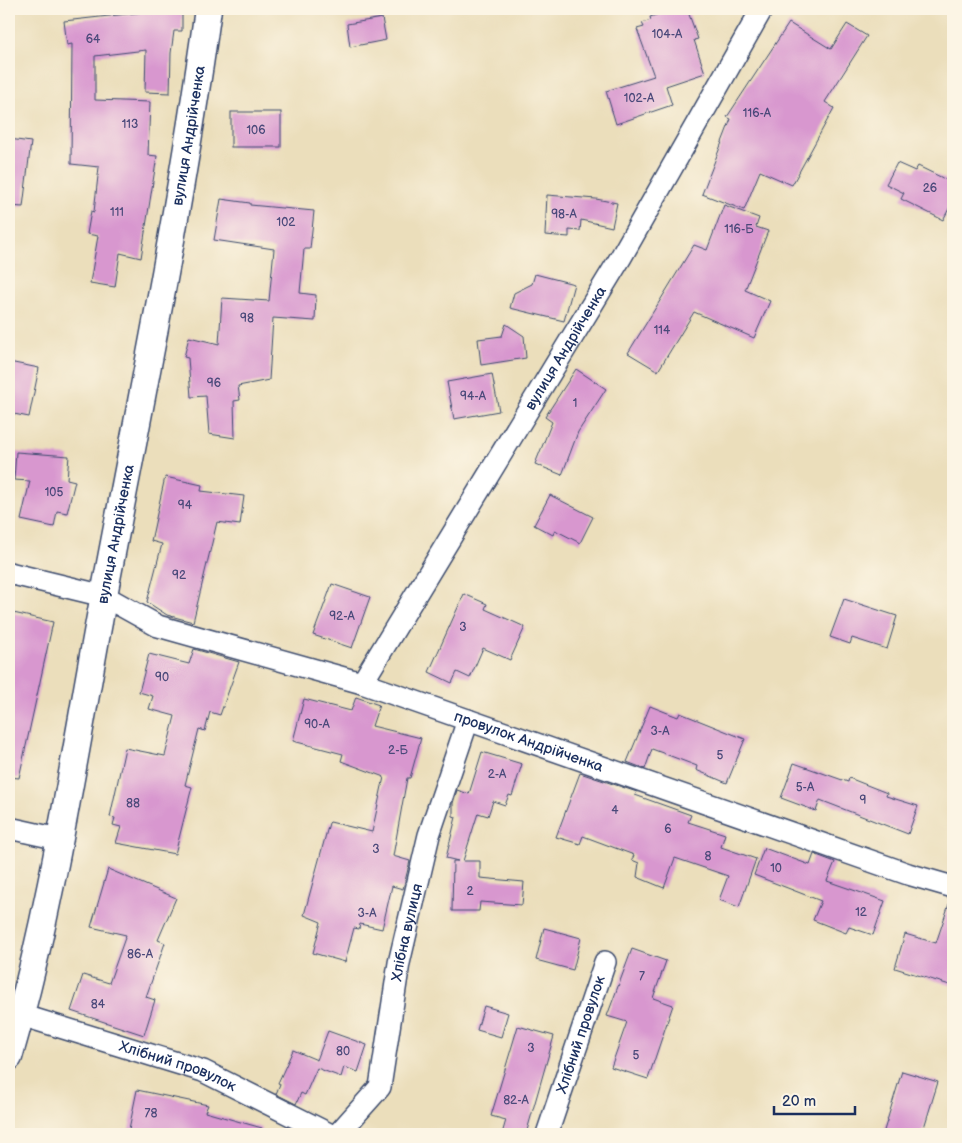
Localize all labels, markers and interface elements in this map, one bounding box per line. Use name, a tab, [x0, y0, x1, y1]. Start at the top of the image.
house number: 104-А	[652, 27, 683, 42]
house number: 64	[86, 32, 101, 47]
street label: вулиця Андрійченка	[168, 64, 210, 207]
house number: 102-А	[624, 91, 655, 106]
house number: 116-А	[743, 106, 772, 121]
house number: 113	[122, 117, 138, 132]
house number: 106	[246, 123, 266, 138]
house number: 26	[923, 181, 937, 196]
house number: 111	[110, 205, 124, 220]
house number: 98-А	[551, 207, 578, 222]
house number: 102	[277, 215, 295, 230]
house number: 116-Б	[724, 222, 754, 237]
street label: вулиця Андрійченка	[521, 283, 611, 414]
house number: 98	[240, 311, 254, 326]
house number: 114	[654, 323, 671, 338]
house number: 96	[207, 376, 221, 391]
house number: 94-А	[460, 389, 487, 404]
house number: 1	[573, 396, 577, 411]
street label: вулиця Андрійченка	[94, 463, 139, 605]
house number: 105	[45, 485, 63, 500]
house number: 94	[178, 498, 193, 513]
house number: 92	[172, 568, 186, 583]
house number: 92-А	[329, 609, 356, 624]
house number: 3	[459, 620, 467, 635]
house number: 90	[155, 670, 169, 685]
street label: провулок Андрійченка	[451, 707, 606, 777]
house number: 90-А	[304, 717, 331, 732]
house number: 3-А	[650, 724, 670, 739]
house number: 2-Б	[388, 743, 409, 758]
house number: 5	[717, 748, 724, 763]
house number: 2-А	[488, 767, 507, 782]
house number: 5-А	[796, 780, 815, 795]
house number: 9	[860, 793, 867, 808]
house number: 88	[126, 796, 140, 811]
house number: 4	[611, 803, 619, 818]
house number: 6	[664, 822, 672, 837]
house number: 3	[372, 842, 380, 857]
house number: 8	[705, 849, 712, 864]
house number: 10	[770, 861, 782, 876]
street label: Хлібна вулиця	[387, 882, 427, 983]
house number: 2	[466, 884, 474, 899]
house number: 12	[855, 905, 867, 920]
house number: 3-А	[357, 906, 377, 921]
house number: 86-А	[127, 947, 154, 962]
house number: 7	[639, 969, 645, 984]
street label: Хлібний провулок	[552, 973, 610, 1096]
house number: 84	[91, 997, 106, 1012]
street label: Хлібний провулок	[117, 1037, 239, 1096]
house number: 3	[527, 1041, 535, 1056]
house number: 80	[336, 1044, 350, 1059]
house number: 5	[633, 1048, 640, 1063]
scale bar	[774, 1083, 856, 1115]
text: 20 m	[782, 1092, 816, 1111]
house number: 82-А	[503, 1093, 530, 1108]
house number: 78	[145, 1106, 157, 1121]

